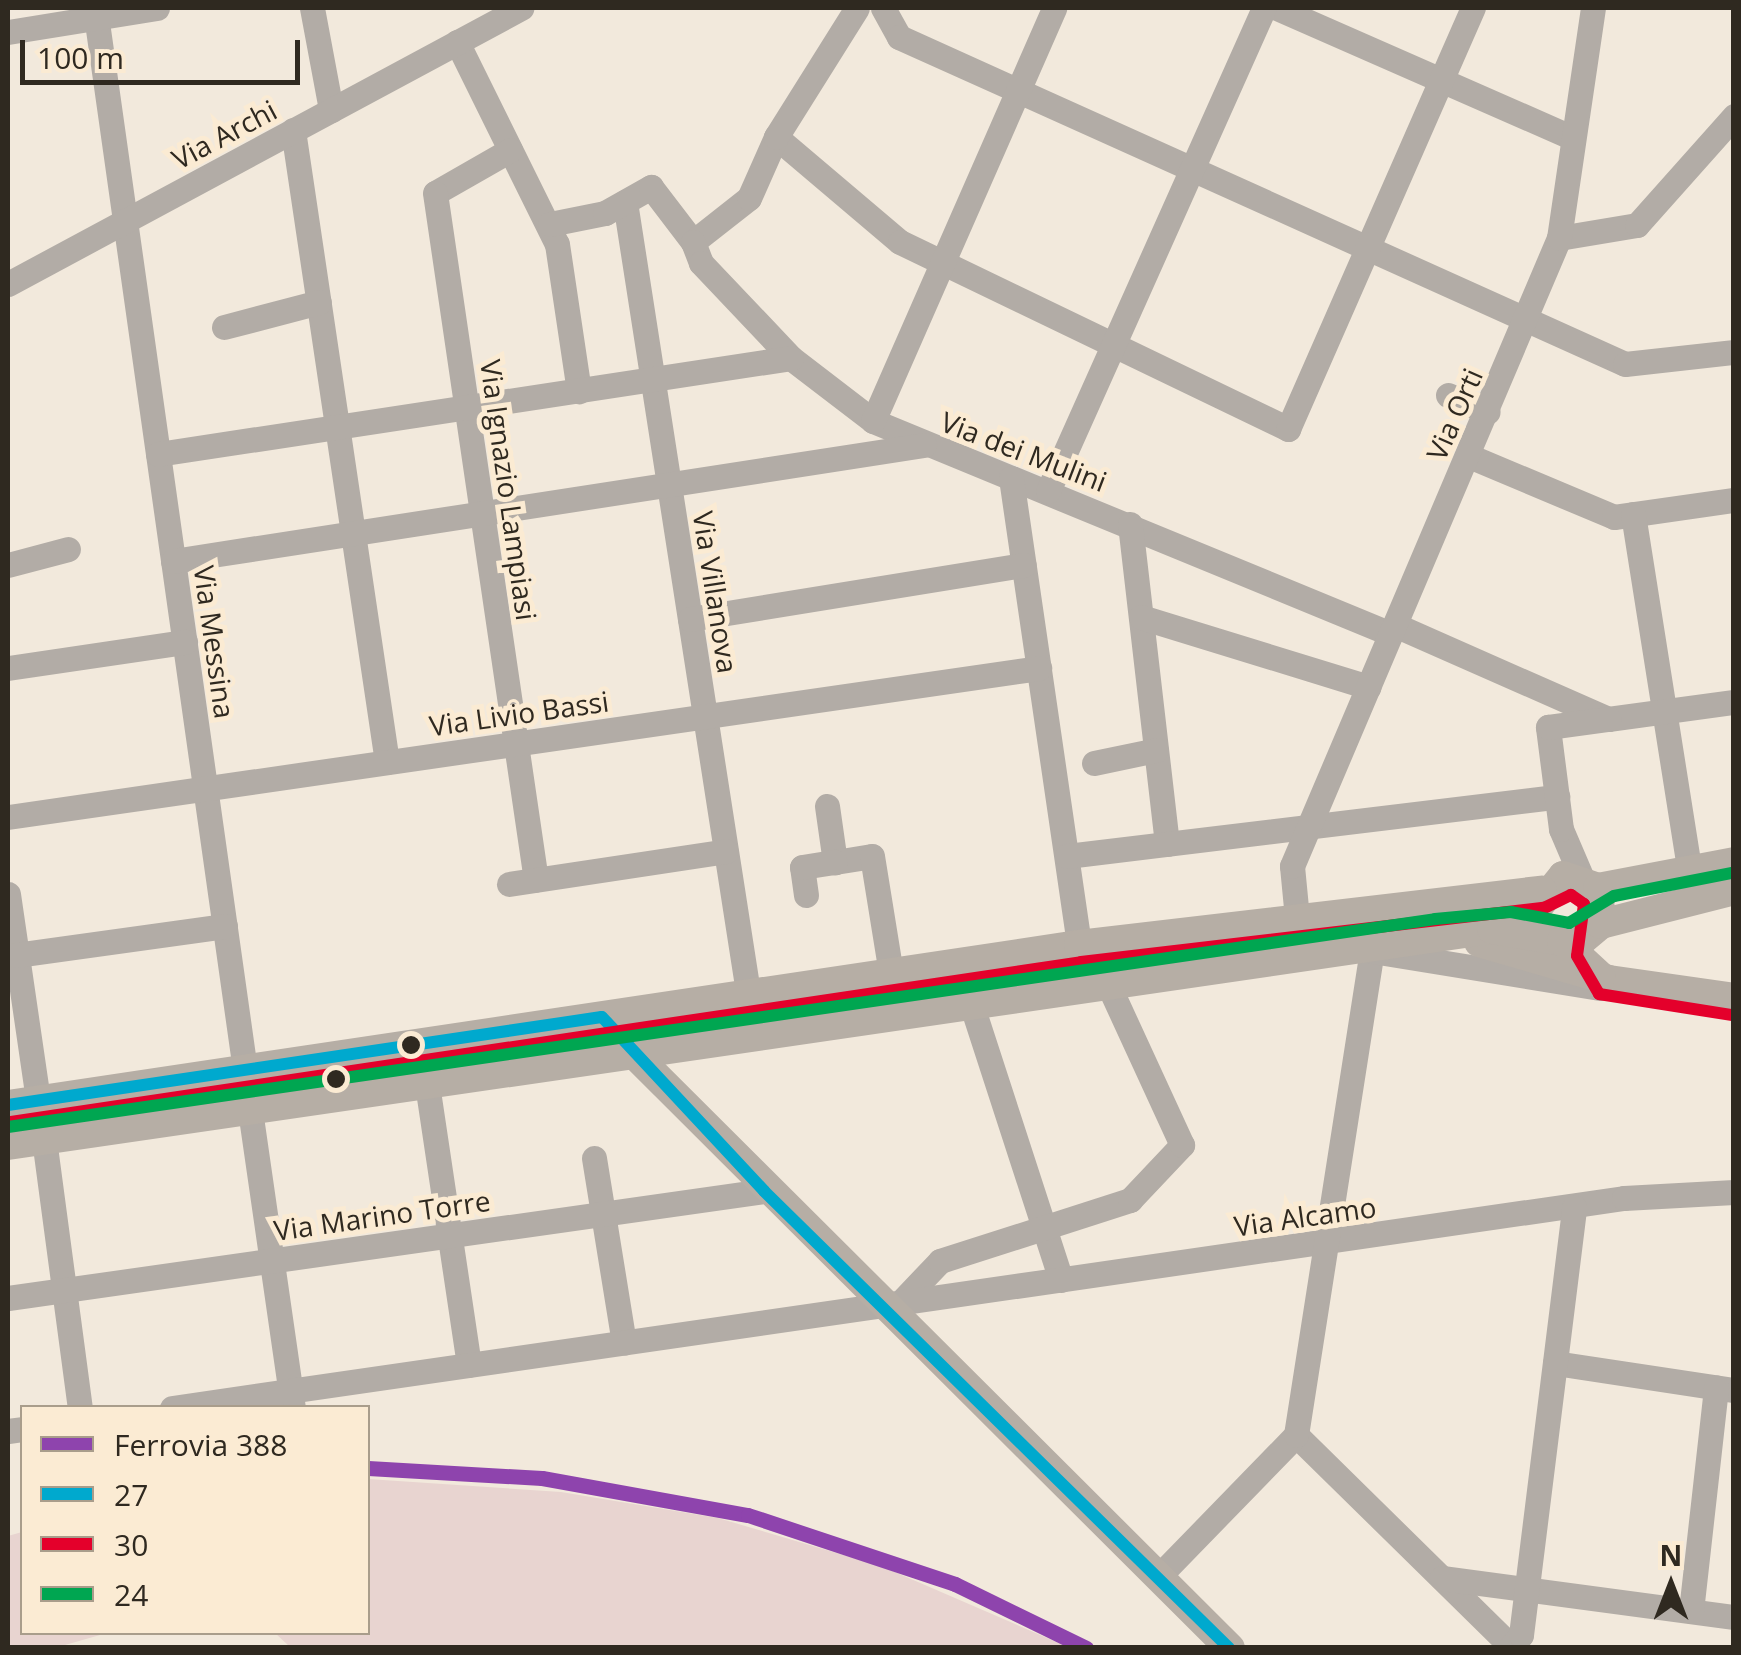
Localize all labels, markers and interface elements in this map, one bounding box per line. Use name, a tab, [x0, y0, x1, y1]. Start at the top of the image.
scale bar	[25, 20, 305, 82]
text: 100 m	[37, 37, 124, 78]
street label: Via Archi	[166, 93, 282, 175]
street label: Via Ignazio Lampiasi	[474, 357, 544, 623]
street label: Via Orti	[1419, 363, 1489, 465]
street label: Via dei Mulini	[937, 404, 1111, 498]
street label: Via Villanova	[687, 509, 745, 675]
street label: Via Messina	[188, 563, 242, 721]
street label: Via Livio Bassi	[427, 684, 611, 742]
unlabelled marker	[401, 1035, 421, 1055]
unlabelled marker	[326, 1069, 346, 1089]
street label: Via Marino Torre	[272, 1183, 492, 1247]
street label: Via Alcamo	[1232, 1189, 1378, 1243]
legend	[20, 1405, 370, 1635]
text: Ferrovia 388	[114, 1424, 287, 1465]
text: 27	[114, 1474, 148, 1515]
text: 30	[114, 1524, 148, 1565]
north arrow	[1621, 1535, 1721, 1635]
text: N	[1660, 1536, 1682, 1574]
text: 24	[114, 1574, 148, 1615]

